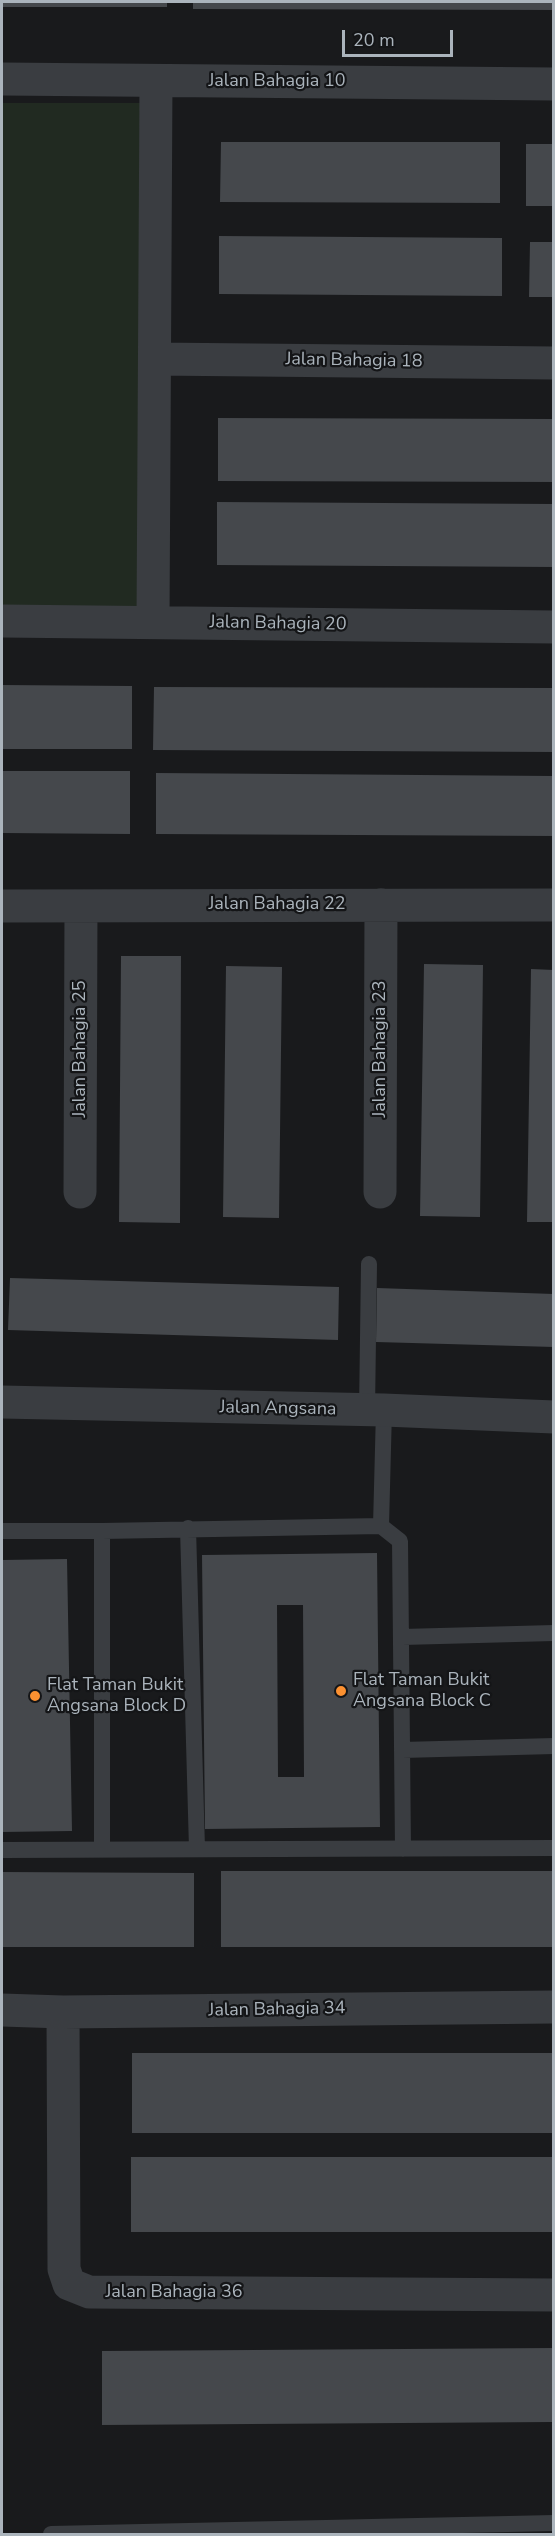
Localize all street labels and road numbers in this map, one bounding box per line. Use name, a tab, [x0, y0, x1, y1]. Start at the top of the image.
street label: Jalan Bahagia 10	[208, 71, 346, 93]
street label: Jalan Bahagia 18	[285, 349, 423, 373]
street label: Jalan Bahagia 20	[209, 612, 347, 636]
street label: Jalan Bahagia 22	[208, 894, 346, 916]
street label: Jalan Bahagia 25	[70, 980, 92, 1118]
street label: Jalan Bahagia 23	[370, 980, 392, 1118]
street label: Jalan Angsana	[219, 1397, 337, 1421]
street label: Jalan Bahagia 34	[208, 1998, 346, 2022]
street label: Jalan Bahagia 36	[105, 2282, 243, 2304]

